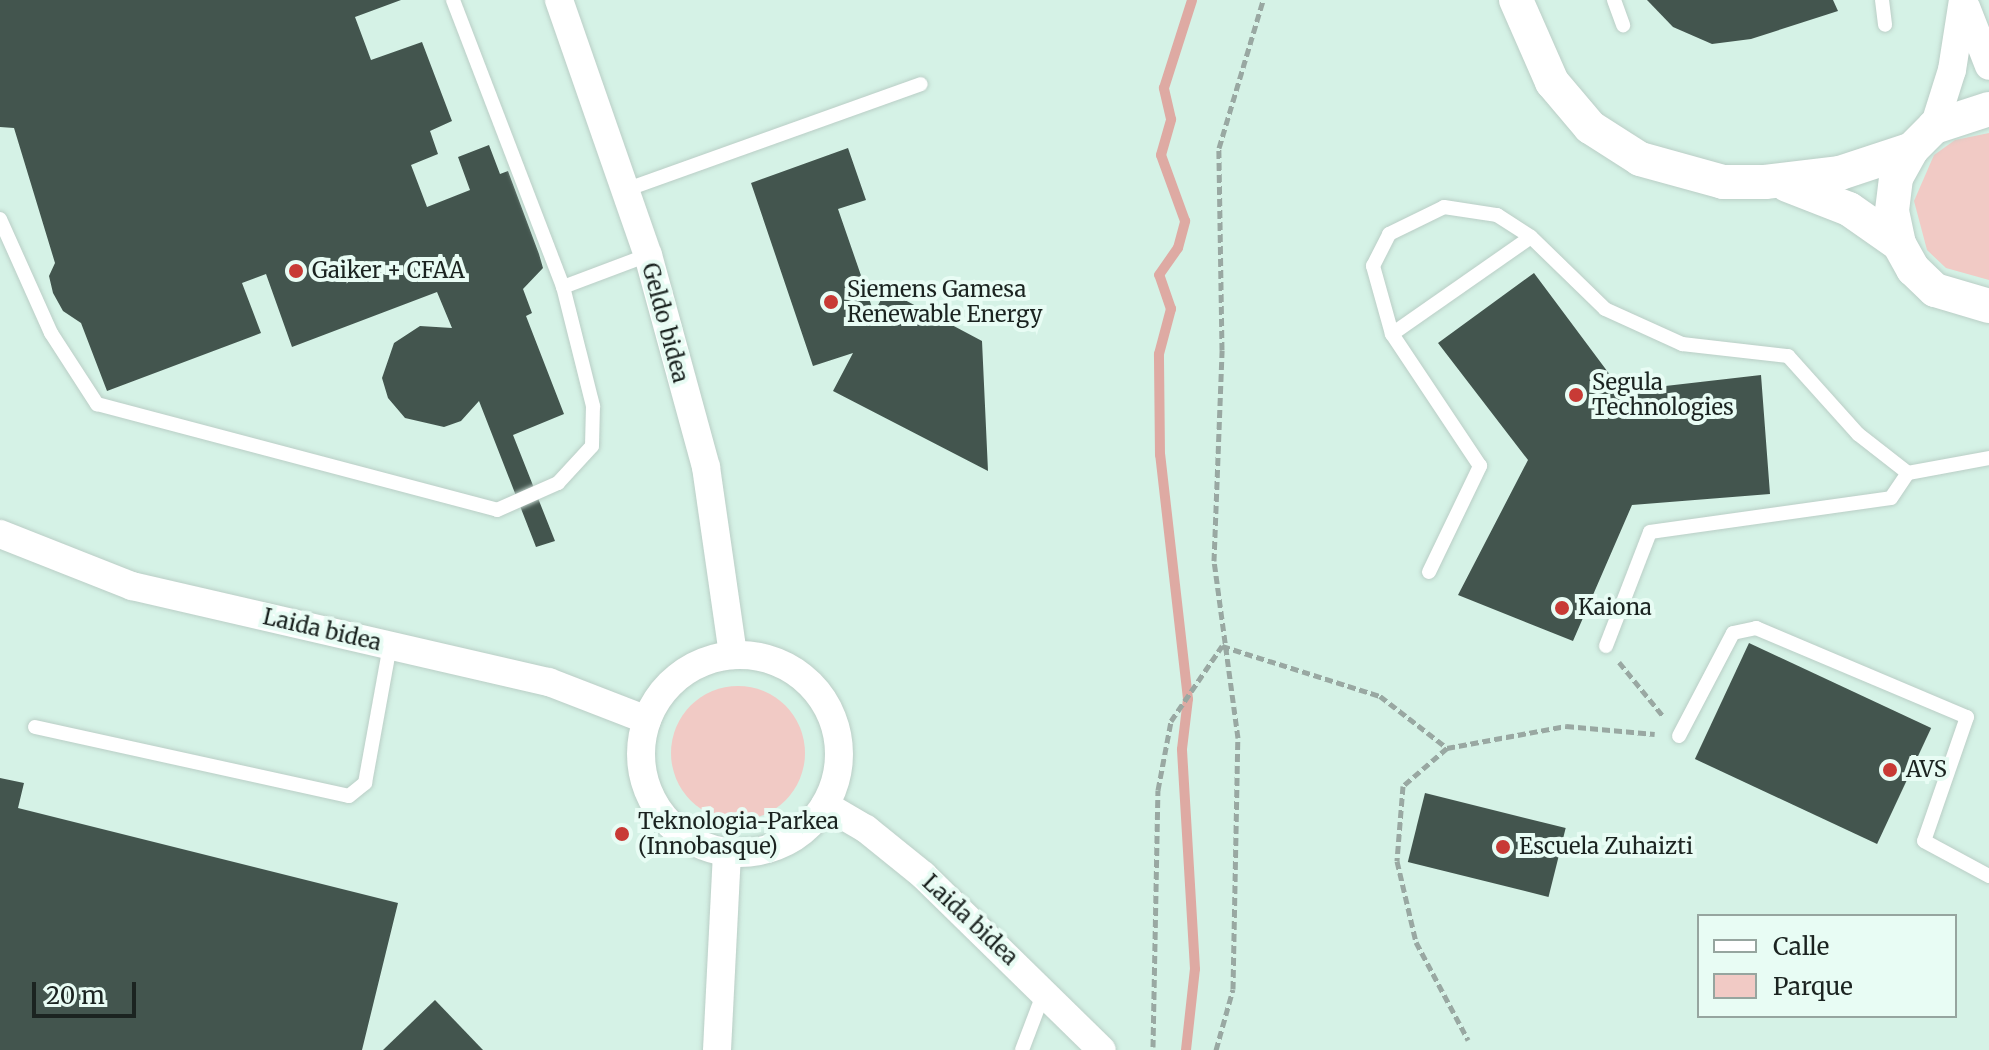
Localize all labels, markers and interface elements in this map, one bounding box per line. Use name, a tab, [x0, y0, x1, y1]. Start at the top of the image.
place label: Gaiker + CFAA	[312, 258, 465, 284]
street label: Geldo bidea	[636, 260, 694, 386]
marker: Gaiker + CFAA	[287, 262, 305, 280]
place label: Siemens Gamesa Renewable Energy	[847, 276, 1043, 328]
marker: Siemens Gamesa Renewable Energy	[822, 293, 840, 311]
place label: Segula Technologies	[1592, 369, 1734, 420]
marker: Segula Technologies	[1567, 386, 1585, 404]
place label: Kaiona	[1578, 595, 1652, 621]
marker: Kaiona	[1553, 599, 1571, 617]
street label: Laida bidea	[260, 604, 384, 656]
place label: AVS	[1906, 757, 1947, 783]
marker: AVS	[1881, 761, 1899, 779]
place label: Teknologia-Parkea (Innobasque)	[638, 808, 839, 860]
marker: Teknologia-Parkea (Innobasque)	[613, 825, 631, 843]
place label: Escuela Zuhaizti	[1519, 834, 1693, 860]
marker: Escuela Zuhaizti	[1494, 838, 1512, 856]
street label: Laida bidea	[917, 869, 1023, 971]
legend	[1697, 914, 1957, 1018]
text: Calle	[1773, 931, 1829, 962]
scale bar	[36, 966, 140, 1016]
text: Parque	[1773, 971, 1853, 1002]
text: 20 m	[46, 980, 105, 1011]

